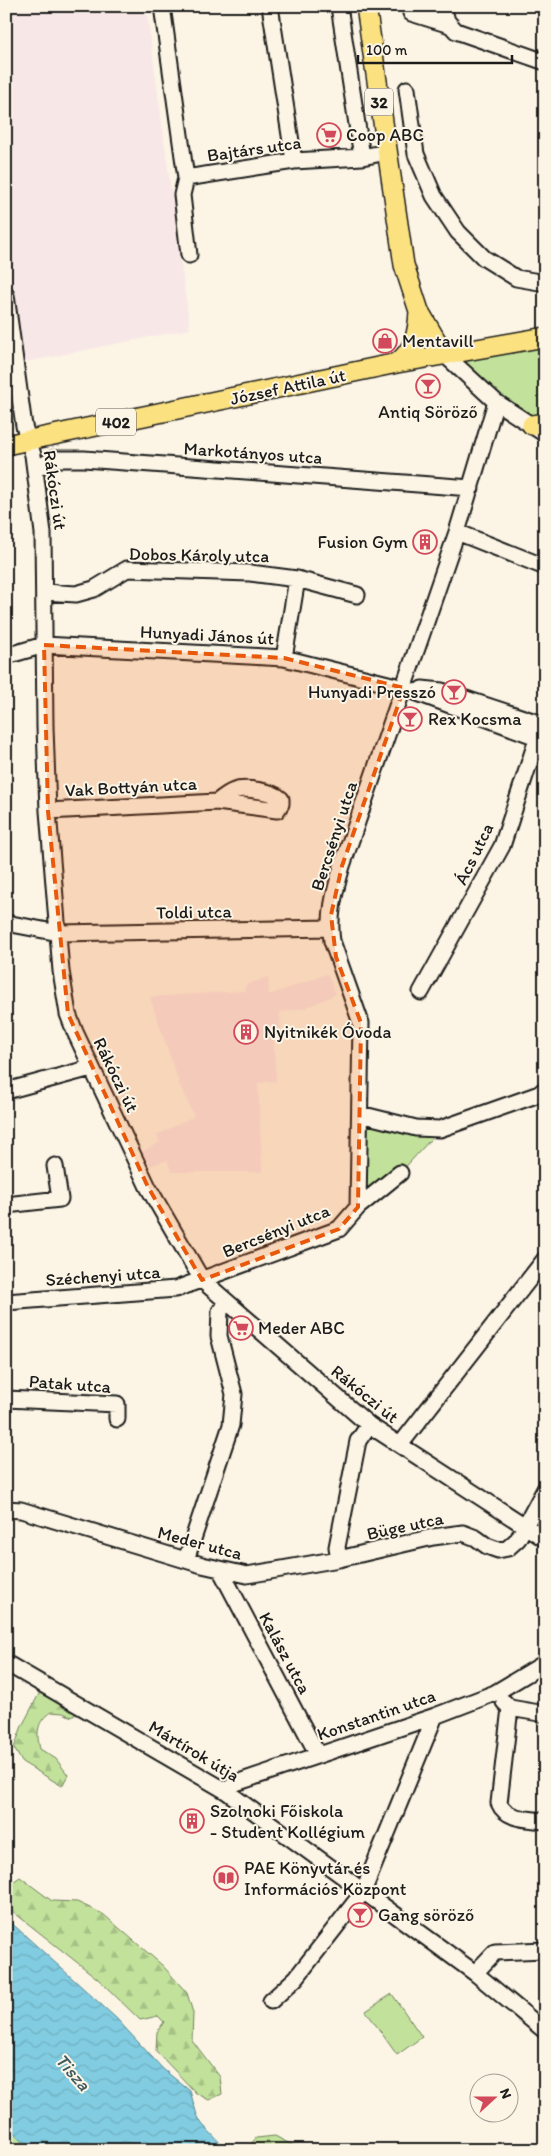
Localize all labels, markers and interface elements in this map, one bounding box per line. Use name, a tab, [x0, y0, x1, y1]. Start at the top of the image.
scale bar	[358, 32, 512, 64]
text: 100 m	[366, 41, 408, 59]
road number: 32	[365, 88, 393, 115]
supermarket icon: Coop ABC	[316, 122, 342, 148]
place label: Coop ABC	[346, 124, 424, 146]
street label: Bajtárs utca	[206, 131, 303, 166]
shop icon: Mentavill	[372, 328, 398, 354]
place label: Mentavill	[402, 330, 474, 352]
street label: József Attila út	[228, 364, 348, 410]
bar icon: Antiq Söröző	[415, 373, 441, 399]
place label: Antiq Söröző	[378, 401, 478, 423]
road number: 402	[96, 408, 136, 436]
street label: Markotányos utca	[183, 437, 323, 469]
street label: Rákóczi út	[38, 449, 72, 532]
building icon: Fusion Gym	[412, 529, 438, 555]
place label: Fusion Gym	[317, 531, 408, 553]
street label: Dobos Károly utca	[129, 543, 269, 567]
street label: Hunyadi János út	[139, 621, 275, 650]
bar icon: Hunyadi Presszó	[441, 679, 467, 705]
place label: Hunyadi Presszó	[308, 681, 436, 703]
bar icon: Rex Kocsma	[397, 706, 423, 732]
place label: Rex Kocsma	[428, 708, 522, 730]
street label: Vak Bottyán utca	[64, 773, 198, 801]
street label: Bercsényi utca	[306, 778, 362, 894]
street label: Ács utca	[450, 819, 498, 889]
street label: Toldi utca	[156, 900, 233, 924]
building icon: Nyitnikék Óvoda	[233, 1019, 259, 1045]
place label: Nyitnikék Óvoda	[264, 1021, 391, 1043]
street label: Rákóczi út	[88, 1034, 144, 1116]
street label: Bercsényi utca	[219, 1199, 334, 1263]
street label: Széchenyi utca	[45, 1261, 162, 1291]
supermarket icon: Meder ABC	[228, 1315, 254, 1341]
place label: Meder ABC	[258, 1317, 345, 1339]
street label: Rákóczi út	[327, 1360, 403, 1428]
street label: Patak utca	[28, 1370, 113, 1398]
street label: Büge utca	[365, 1507, 446, 1545]
street label: Meder utca	[155, 1521, 245, 1565]
street label: Kalász utca	[254, 1608, 316, 1698]
street label: Konstantin utca	[314, 1684, 438, 1746]
street label: Mártírok útja	[145, 1715, 243, 1787]
place label: Szolnoki Főiskola - Student Kollégium	[210, 1800, 365, 1843]
building icon: Szolnoki Főiskola - Student Kollégium	[179, 1808, 205, 1834]
place label: PAE Könyvtár és Információs Központ	[244, 1857, 407, 1900]
library icon: PAE Könyvtár és Információs Központ	[213, 1865, 239, 1891]
bar icon: Gang söröző	[347, 1902, 373, 1928]
place label: Gang söröző	[378, 1904, 474, 1926]
water label: Tisza	[51, 2049, 96, 2096]
north arrow	[468, 2074, 518, 2124]
text: N	[496, 2086, 515, 2101]

